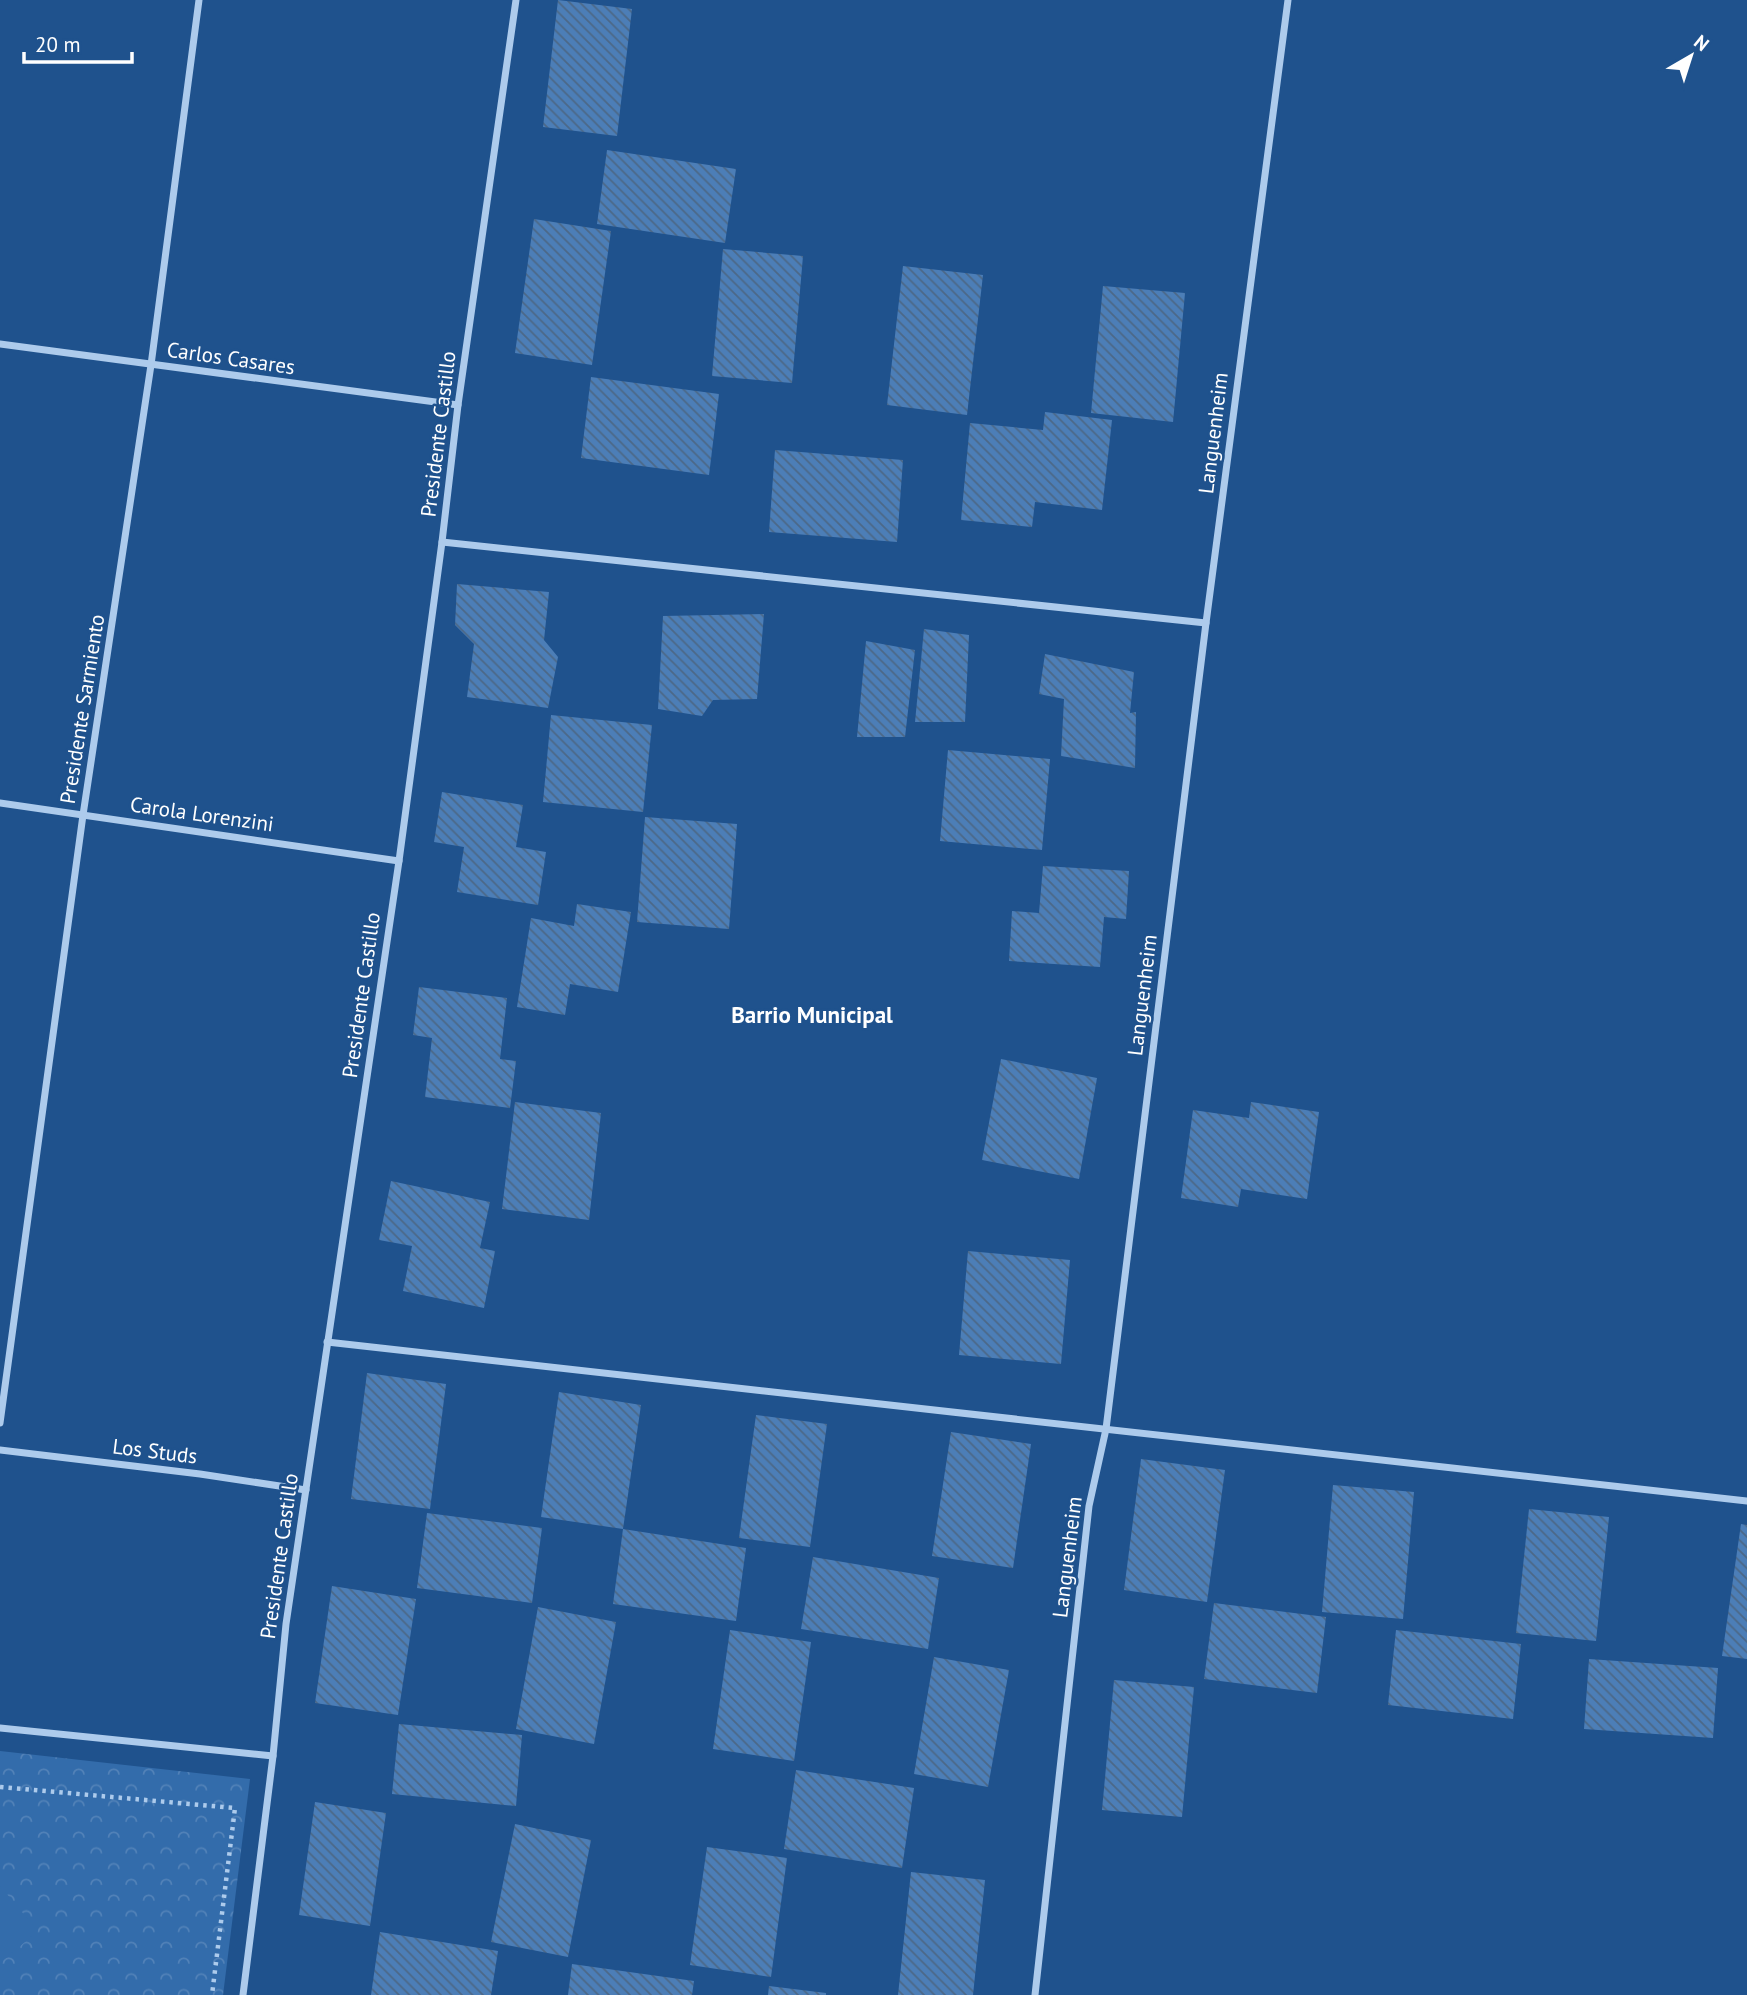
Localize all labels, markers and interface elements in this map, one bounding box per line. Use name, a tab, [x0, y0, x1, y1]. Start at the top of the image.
scale bar	[24, 21, 133, 65]
north arrow	[1656, 21, 1726, 91]
text: N	[1689, 30, 1714, 56]
text: 20 m	[35, 31, 81, 58]
street label: Carlos Casares	[165, 336, 297, 380]
street label: Presidente Castillo	[414, 349, 462, 519]
street label: Languenheim	[1192, 371, 1234, 495]
street label: Presidente Sarmiento	[54, 612, 110, 806]
street label: Carola Lorenzini	[128, 791, 276, 837]
street label: Presidente Castillo	[336, 910, 386, 1080]
street label: Languenheim	[1121, 933, 1163, 1057]
district label: Barrio Municipal	[731, 1000, 893, 1029]
street label: Los Studs	[111, 1432, 199, 1470]
street label: Presidente Castillo	[254, 1471, 304, 1641]
street label: Languenheim	[1046, 1495, 1088, 1619]

